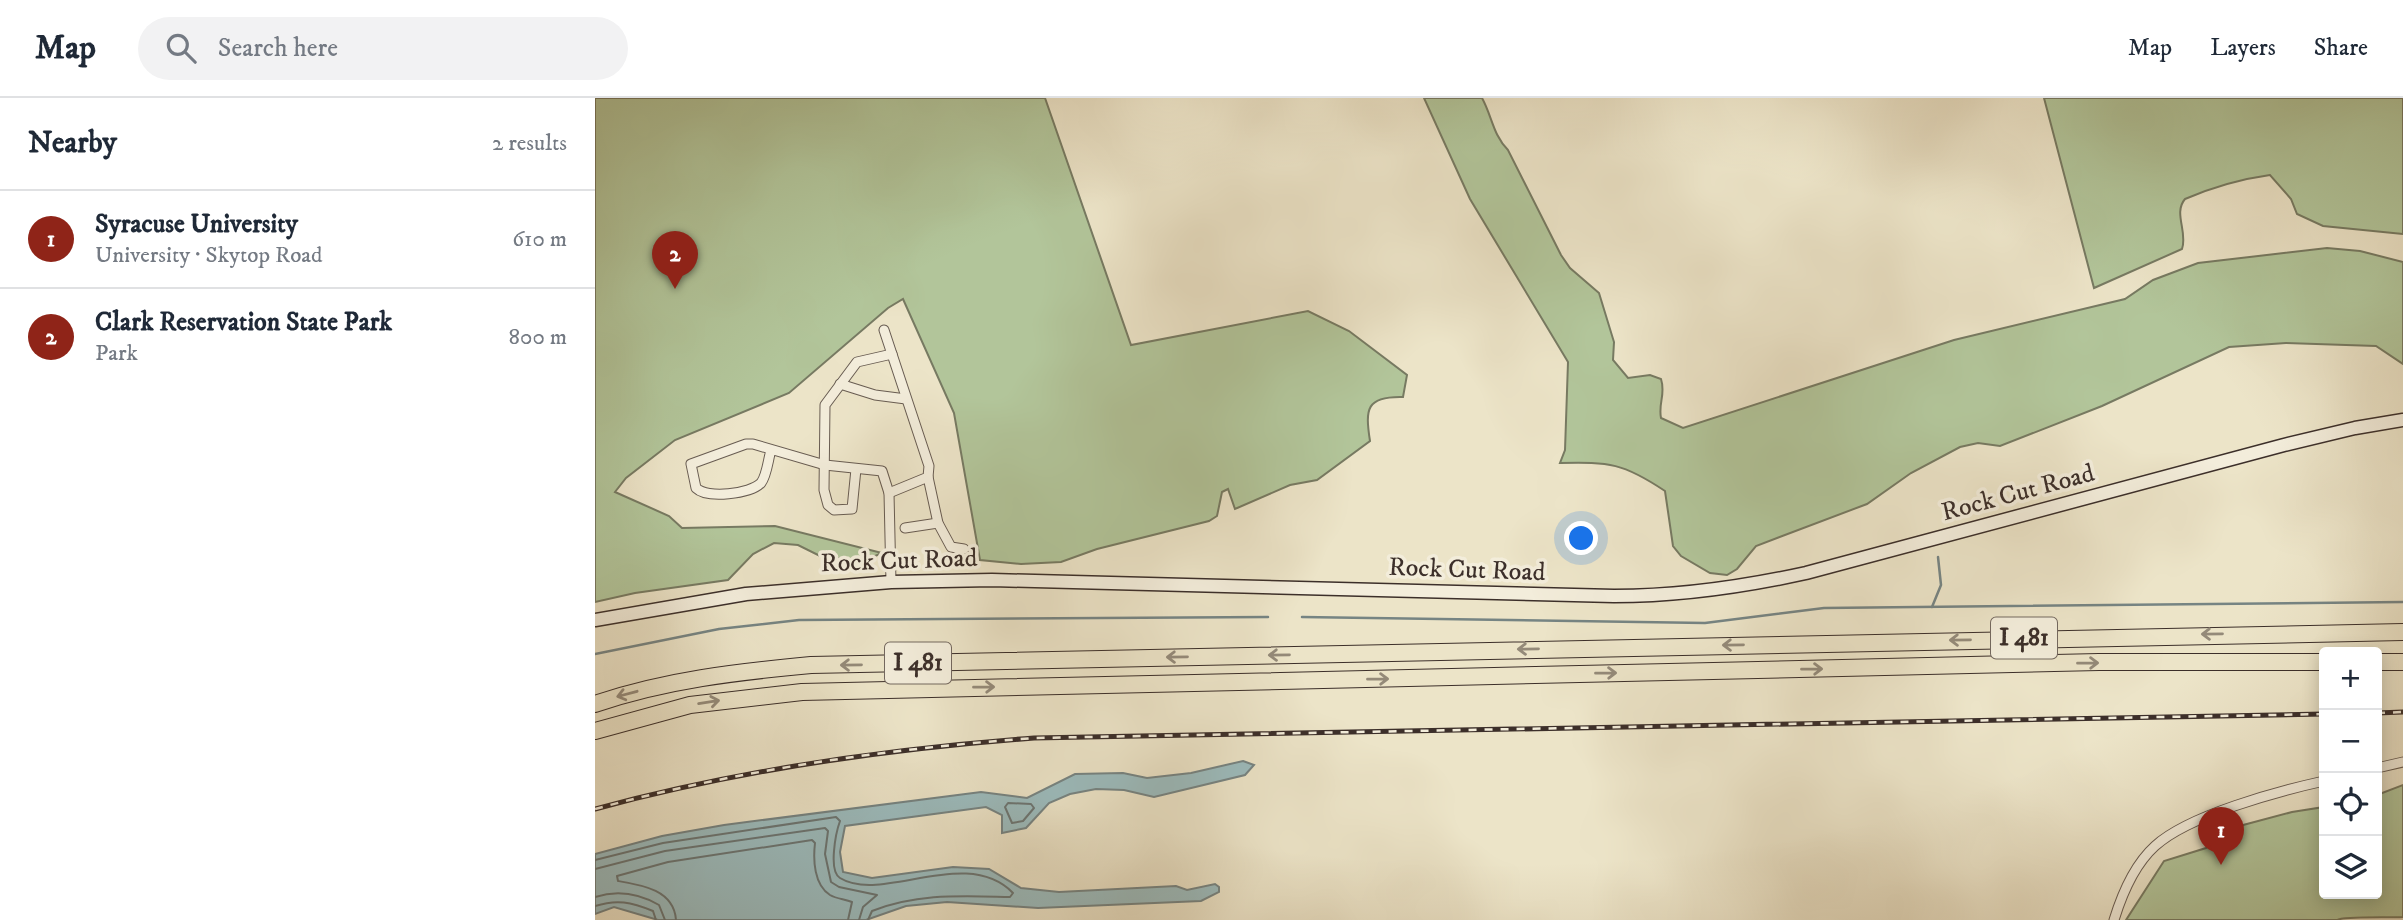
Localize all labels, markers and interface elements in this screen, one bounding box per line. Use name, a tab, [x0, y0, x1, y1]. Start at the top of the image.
search box	[138, 17, 628, 80]
text: Map	[35, 28, 96, 69]
icon: search	[162, 29, 200, 67]
text: Search here	[218, 32, 338, 65]
text: Map	[2128, 33, 2172, 63]
text: Layers	[2210, 33, 2276, 63]
text: Share	[2314, 33, 2368, 63]
text: Nearby	[28, 125, 117, 162]
text: 2 results	[492, 129, 567, 158]
text: Syracuse University	[95, 208, 298, 241]
text: 1	[47, 225, 55, 254]
text: 610 m	[512, 225, 567, 254]
pin: 2	[652, 231, 698, 289]
text: University · Skytop Road	[95, 241, 323, 270]
text: Clark Reservation State Park	[95, 306, 392, 339]
text: 2	[45, 323, 57, 352]
text: 800 m	[509, 323, 567, 352]
text: Park	[95, 339, 138, 368]
street label: Rock Cut Road	[1938, 457, 2098, 529]
your location	[1564, 521, 1598, 555]
street label: Rock Cut Road	[820, 542, 978, 580]
street label: Rock Cut Road	[1388, 551, 1546, 589]
road number: I 481	[1991, 618, 2057, 658]
one-way arrow	[2201, 628, 2224, 641]
one-way arrow	[1949, 633, 1972, 647]
one-way arrow	[1722, 638, 1745, 651]
road number: I 481	[885, 642, 951, 684]
one-way arrow	[1517, 642, 1540, 656]
map controls	[2319, 647, 2382, 899]
button: +	[2319, 647, 2382, 710]
one-way arrow	[1267, 648, 1290, 661]
one-way arrow	[1166, 650, 1189, 664]
one-way arrow	[2076, 656, 2099, 669]
one-way arrow	[840, 658, 863, 671]
one-way arrow	[1800, 662, 1823, 676]
one-way arrow	[1594, 667, 1617, 680]
one-way arrow	[1366, 672, 1389, 685]
one-way arrow	[973, 680, 996, 694]
one-way arrow	[616, 689, 638, 702]
one-way arrow	[697, 696, 719, 709]
button: −	[2319, 710, 2382, 773]
button: locate	[2319, 773, 2382, 836]
pin: 1	[2198, 807, 2244, 865]
button: layers	[2319, 836, 2382, 899]

